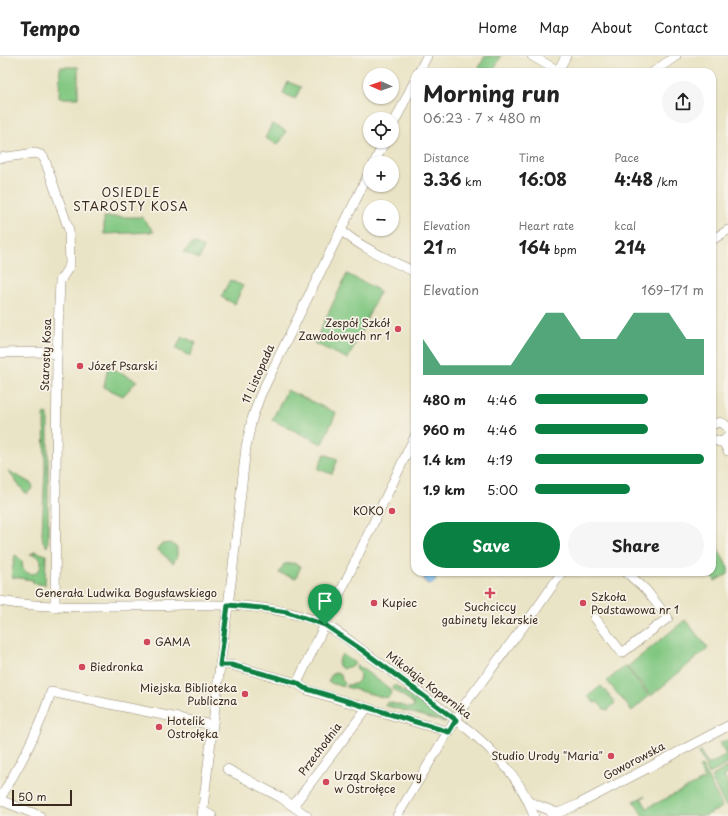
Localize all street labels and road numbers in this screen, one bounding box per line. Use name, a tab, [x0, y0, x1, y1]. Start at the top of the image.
street label: Starosty Kosa	[36, 318, 55, 392]
street label: 11 Listopada	[237, 341, 278, 406]
street label: Generała Ludwika Bogusławskiego	[35, 584, 217, 601]
street label: Mikołaja Kopernika	[383, 647, 476, 723]
street label: Przechodnia	[294, 718, 345, 779]
street label: Goworowska	[600, 737, 668, 784]

